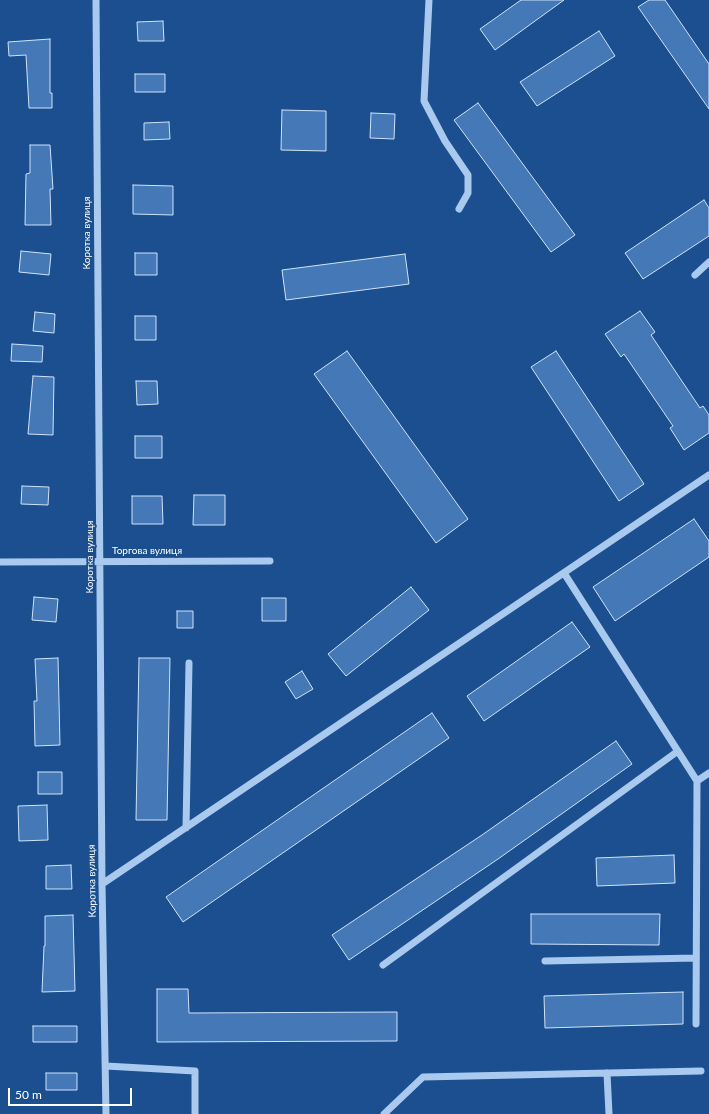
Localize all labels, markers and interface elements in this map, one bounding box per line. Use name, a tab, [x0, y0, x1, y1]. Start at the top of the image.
street label: Коротка вулиця	[81, 197, 93, 269]
street label: Коротка вулиця	[84, 521, 96, 593]
street label: Торгова вулиця	[112, 545, 182, 557]
street label: Коротка вулиця	[85, 844, 99, 918]
scale bar	[10, 1080, 134, 1106]
text: 50 m	[15, 1087, 42, 1102]

